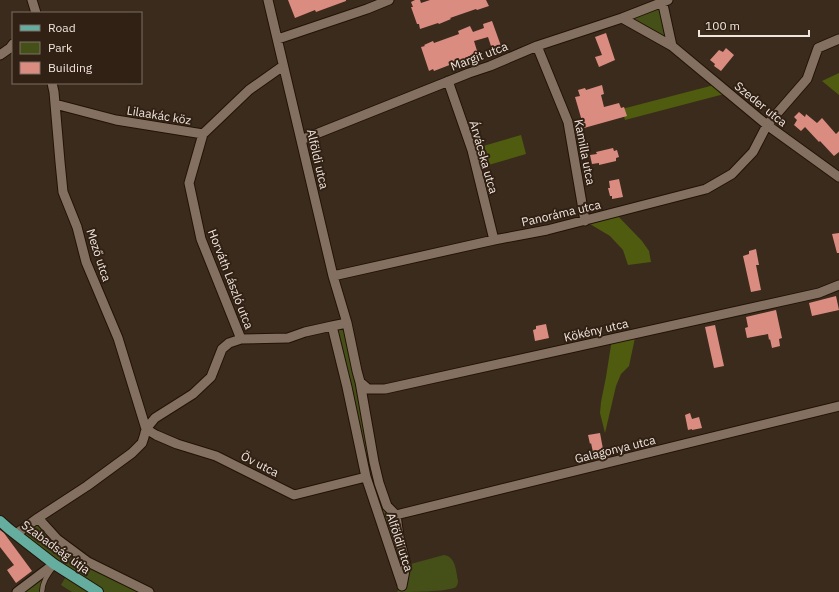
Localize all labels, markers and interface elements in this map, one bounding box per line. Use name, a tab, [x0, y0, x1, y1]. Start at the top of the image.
legend	[12, 12, 142, 84]
scale bar	[699, 12, 809, 38]
text: 100 m	[705, 18, 740, 33]
text: Road	[48, 20, 76, 35]
street label: Margit utca	[448, 38, 510, 74]
text: Park	[48, 40, 73, 55]
text: Building	[48, 60, 93, 75]
street label: Szeder utca	[732, 78, 791, 130]
street label: Lilaakác köz	[126, 103, 193, 128]
street label: Kamilla utca	[571, 118, 599, 187]
street label: Árvácska utca	[466, 119, 502, 196]
street label: Alföldi utca	[304, 128, 332, 191]
street label: Panoráma utca	[520, 196, 603, 229]
street label: Mező utca	[83, 227, 115, 284]
street label: Horváth László utca	[205, 227, 257, 332]
street label: Kökény utca	[562, 315, 630, 345]
street label: Galagonya utca	[573, 432, 657, 466]
street label: Öv utca	[238, 448, 282, 480]
street label: Alföldi utca	[383, 511, 417, 574]
street label: Szabadság útja	[19, 517, 94, 577]

